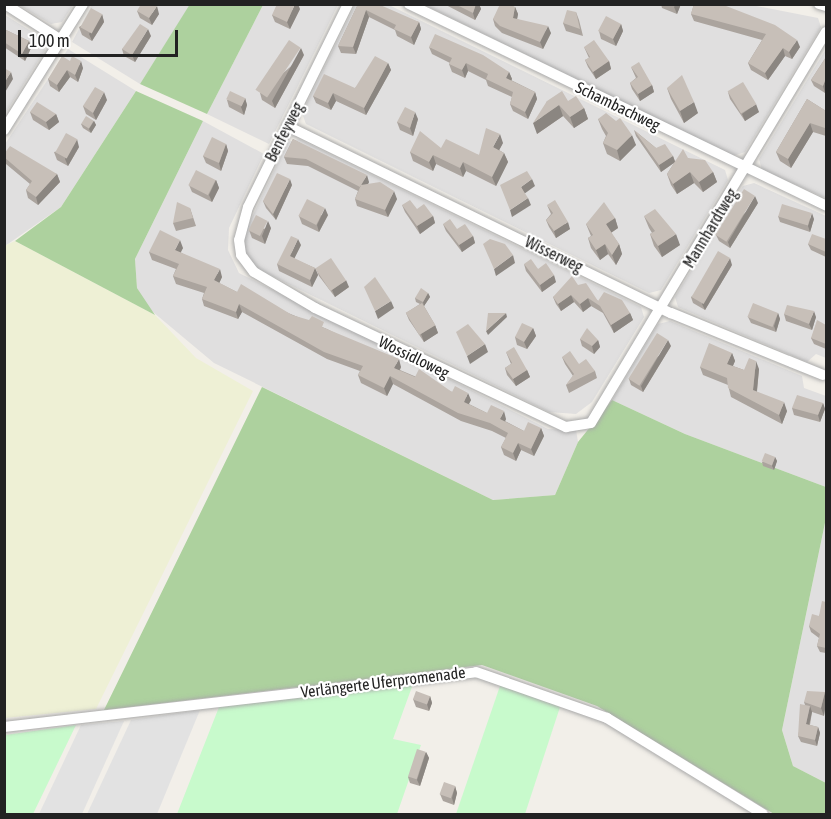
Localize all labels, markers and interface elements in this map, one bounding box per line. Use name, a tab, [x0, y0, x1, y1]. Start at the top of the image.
scale bar	[21, 18, 182, 56]
text: 100 m	[29, 30, 70, 51]
street label: Schambachweg	[573, 77, 663, 135]
street label: Benfeyweg	[261, 99, 307, 165]
street label: Mannhardtweg	[679, 185, 741, 271]
street label: Wisserweg	[522, 232, 586, 276]
street label: Wossidloweg	[376, 332, 452, 382]
street label: Verlängerte Uferpromenade	[300, 662, 466, 702]

